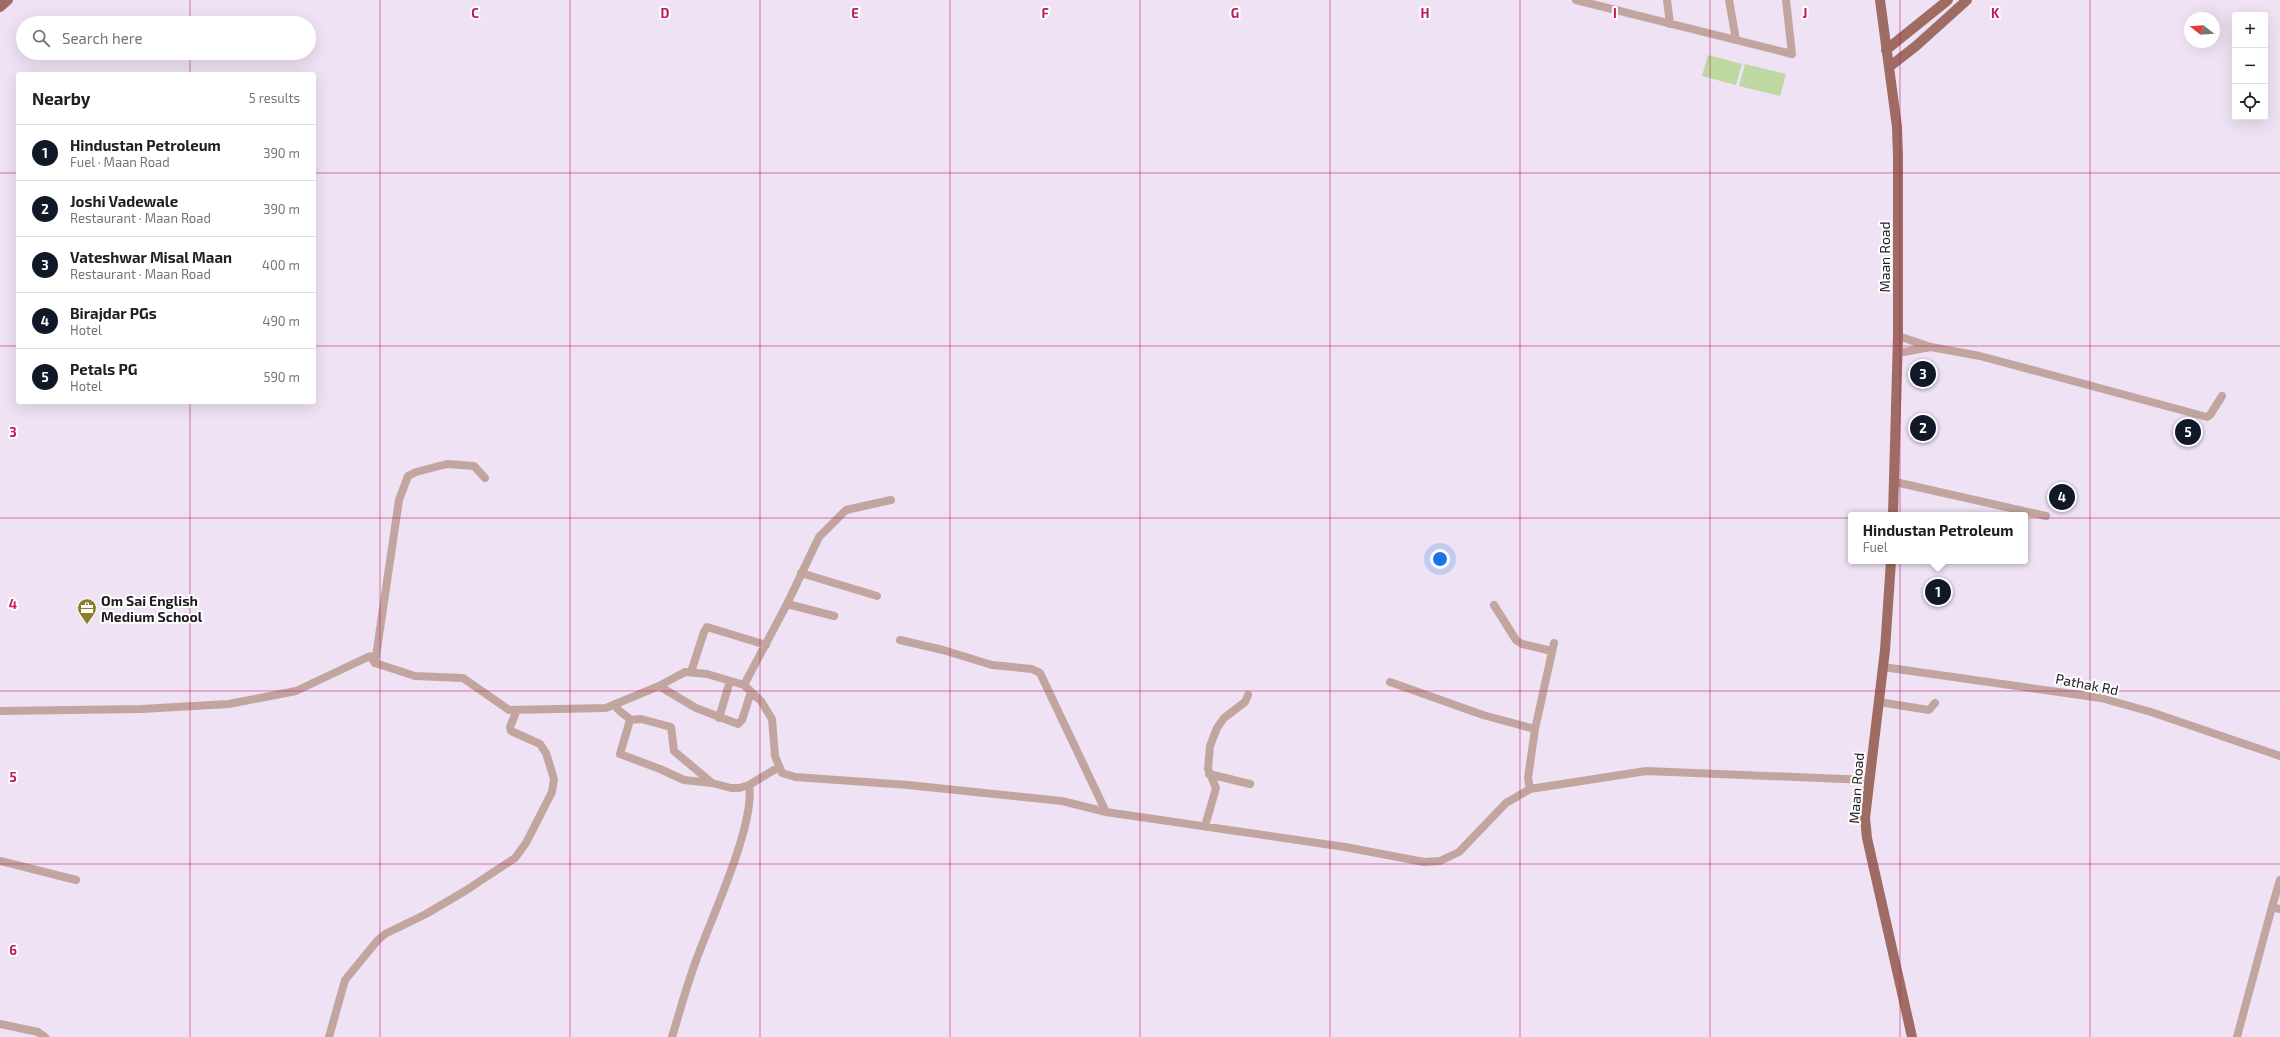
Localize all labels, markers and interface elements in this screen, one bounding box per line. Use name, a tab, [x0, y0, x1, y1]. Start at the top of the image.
text: C	[471, 5, 479, 21]
text: D	[661, 5, 670, 21]
text: E	[851, 5, 859, 21]
text: F	[1041, 5, 1049, 21]
text: G	[1231, 5, 1239, 21]
text: H	[1421, 5, 1430, 21]
text: I	[1613, 5, 1617, 21]
text: J	[1803, 5, 1807, 21]
text: K	[1991, 5, 2000, 21]
north arrow	[2184, 12, 2220, 48]
map controls	[2232, 12, 2268, 120]
button: +	[2232, 12, 2268, 48]
search box	[16, 16, 316, 60]
icon: search	[30, 27, 52, 49]
text: Search here	[62, 29, 143, 47]
button: −	[2232, 48, 2268, 84]
button: locate	[2232, 84, 2268, 120]
text: Nearby	[32, 88, 90, 108]
text: 5 results	[249, 90, 300, 106]
text: Hindustan Petroleum	[70, 136, 221, 154]
text: 1	[42, 145, 48, 161]
text: 390 m	[263, 145, 300, 161]
text: Fuel · Maan Road	[70, 154, 170, 170]
text: Joshi Vadewale	[70, 192, 178, 210]
text: 2	[41, 201, 49, 217]
text: 390 m	[263, 201, 300, 217]
text: Restaurant · Maan Road	[70, 210, 211, 226]
street label: Maan Road	[1876, 221, 1893, 293]
text: Vateshwar Misal Maan	[70, 248, 232, 266]
text: 3	[41, 257, 49, 273]
text: 400 m	[262, 257, 300, 273]
text: Restaurant · Maan Road	[70, 266, 211, 282]
text: Birajdar PGs	[70, 304, 157, 322]
text: 4	[41, 313, 49, 329]
text: 490 m	[262, 313, 300, 329]
text: Hotel	[70, 322, 102, 338]
pin: 3	[1910, 359, 1936, 389]
text: Petals PG	[70, 360, 138, 378]
text: 5	[41, 369, 49, 385]
text: 590 m	[263, 369, 300, 385]
text: Hotel	[70, 378, 102, 394]
pin: 2	[1910, 413, 1936, 443]
pin: 5	[2175, 417, 2201, 447]
text: 3	[9, 424, 17, 440]
pin: 4	[2049, 482, 2075, 512]
popup	[1848, 512, 2028, 564]
text: Hindustan Petroleum	[1863, 521, 2013, 539]
text: Fuel	[1863, 539, 1888, 555]
your location	[1430, 549, 1450, 569]
pin: 1	[1925, 577, 1951, 607]
place label: Om Sai English Medium School	[101, 592, 203, 625]
text: 4	[9, 596, 17, 612]
office icon: Om Sai English Medium School	[76, 597, 98, 625]
street label: Pathak Rd	[2054, 670, 2120, 698]
street label: Maan Road	[1845, 752, 1867, 824]
text: 5	[9, 769, 17, 785]
text: 6	[9, 942, 17, 958]

